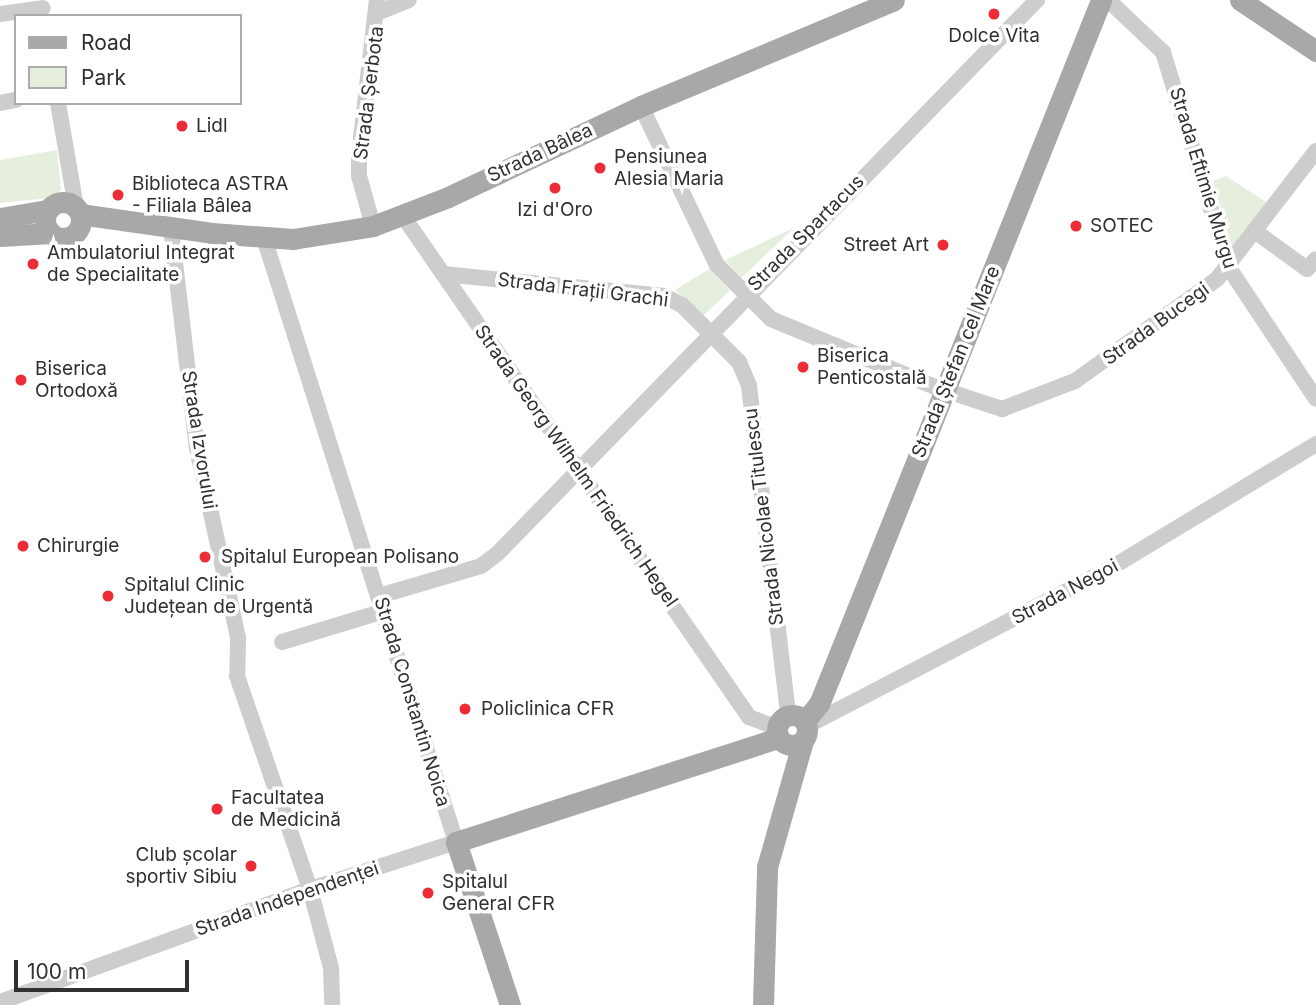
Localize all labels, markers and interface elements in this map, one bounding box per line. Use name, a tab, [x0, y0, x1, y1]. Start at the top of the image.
marker: Dolce Vita	[986, 6, 1002, 22]
legend	[14, 14, 242, 105]
street label: Strada Șerbota	[349, 25, 389, 161]
place label: Dolce Vita	[948, 25, 1040, 47]
text: Road	[81, 30, 132, 55]
text: Park	[81, 65, 126, 90]
street label: Strada Eftimie Murgu	[1165, 85, 1241, 271]
place label: Lidl	[196, 115, 228, 137]
marker: Lidl	[174, 118, 190, 134]
street label: Strada Bâlea	[484, 119, 596, 187]
place label: Pensiunea Alesia Maria	[614, 146, 724, 190]
marker: Pensiunea Alesia Maria	[592, 160, 608, 176]
street label: Strada Spartacus	[743, 170, 869, 296]
place label: Biblioteca ASTRA - Filiala Bâlea	[132, 173, 288, 217]
marker: Izi d'Oro	[547, 180, 563, 196]
marker: Biblioteca ASTRA - Filiala Bâlea	[110, 187, 126, 203]
place label: Izi d'Oro	[517, 199, 593, 221]
place label: SOTEC	[1090, 215, 1154, 237]
marker: SOTEC	[1068, 218, 1084, 234]
place label: Street Art	[843, 234, 929, 256]
marker: Street Art	[935, 237, 951, 253]
place label: Ambulatoriul Integrat de Specialitate	[47, 242, 235, 286]
marker: Ambulatoriul Integrat de Specialitate	[25, 256, 41, 272]
street label: Strada Ștefan cel Mare	[907, 263, 1005, 461]
street label: Strada Frații Grachi	[496, 268, 670, 312]
street label: Strada Bucegi	[1098, 278, 1214, 370]
street label: Strada Georg Wilhelm Friedrich Hegel	[470, 321, 682, 611]
place label: Biserica Penticostală	[817, 345, 927, 389]
place label: Biserica Ortodoxă	[35, 358, 118, 402]
marker: Biserica Penticostală	[795, 359, 811, 375]
street label: Strada Izvorului	[177, 369, 221, 511]
marker: Biserica Ortodoxă	[13, 372, 29, 388]
street label: Strada Nicolae Titulescu	[739, 407, 789, 627]
place label: Chirurgie	[37, 535, 119, 557]
marker: Chirurgie	[15, 538, 31, 554]
place label: Spitalul European Polisano	[221, 546, 459, 568]
marker: Spitalul European Polisano	[195, 547, 215, 567]
street label: Strada Negoi	[1008, 554, 1122, 630]
place label: Spitalul Clinic Județean de Urgentă	[124, 574, 313, 618]
marker: Spitalul Clinic Județean de Urgentă	[98, 586, 118, 606]
street label: Strada Constantin Noica	[369, 594, 455, 810]
place label: Policlinica CFR	[481, 698, 614, 720]
marker: Policlinica CFR	[455, 699, 475, 719]
place label: Facultatea de Medicină	[231, 787, 341, 831]
marker: Facultatea de Medicină	[209, 801, 225, 817]
place label: Club școlar sportiv Sibiu	[125, 844, 237, 888]
street label: Strada Independenței	[192, 857, 382, 941]
marker: Club școlar sportiv Sibiu	[243, 858, 259, 874]
place label: Spitalul General CFR	[442, 871, 555, 915]
marker: Spitalul General CFR	[420, 885, 436, 901]
scale bar	[18, 946, 192, 990]
text: 100 m	[27, 959, 86, 984]

